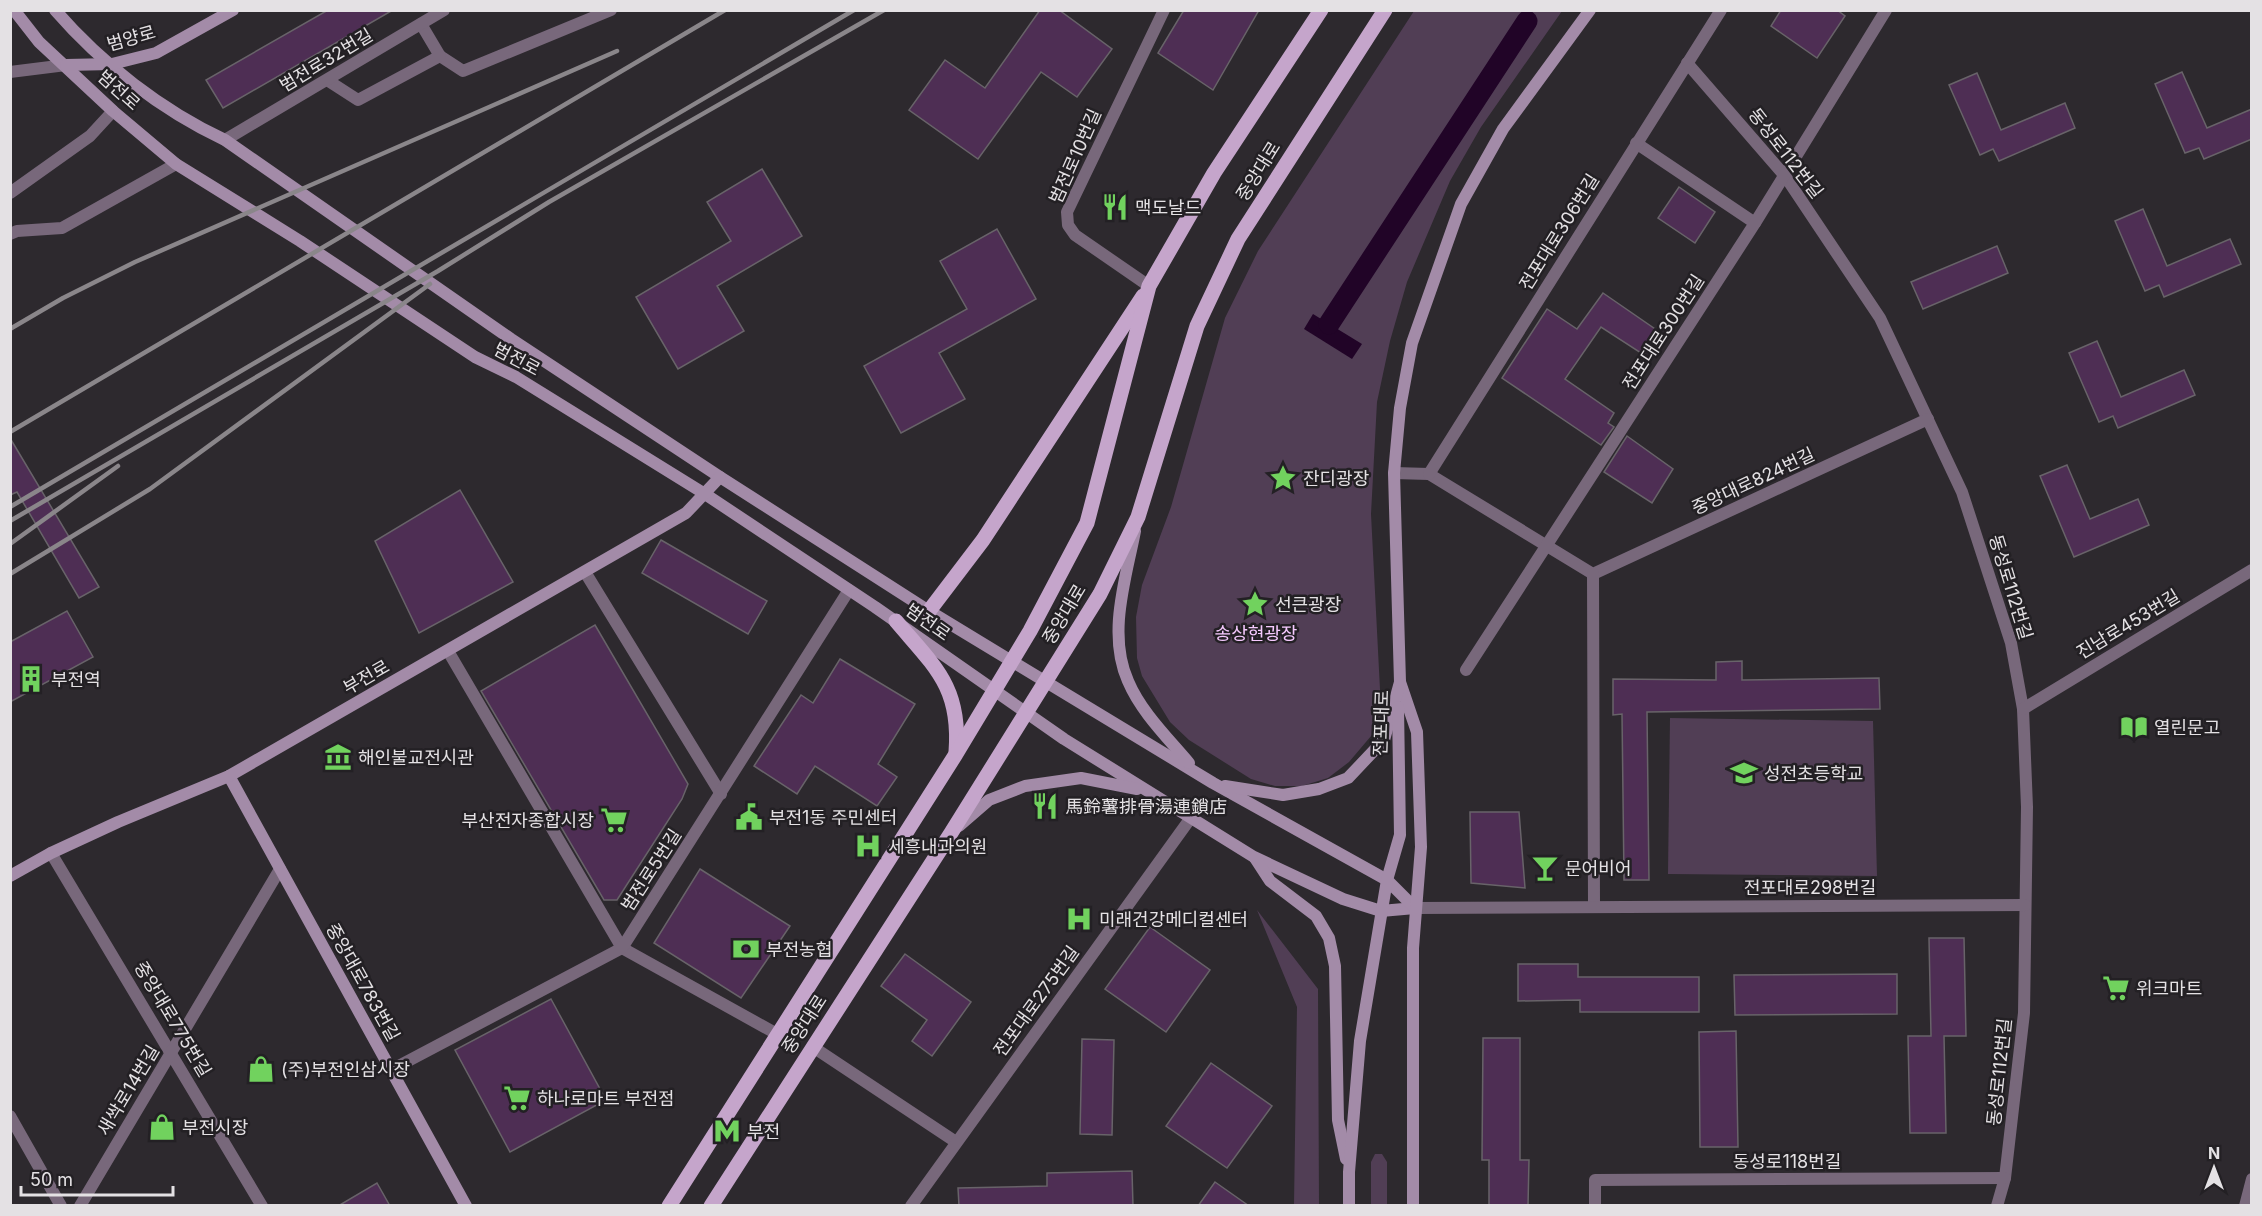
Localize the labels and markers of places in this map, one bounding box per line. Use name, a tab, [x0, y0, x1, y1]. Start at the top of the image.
restaurant icon: 맥도날드	[1100, 192, 1130, 222]
place label: 맥도날드	[1135, 197, 1201, 218]
place icon: 잔디광장	[1268, 463, 1298, 493]
place label: 잔디광장	[1303, 468, 1369, 489]
place icon: 선큰광장	[1240, 589, 1270, 619]
place label: 선큰광장	[1275, 594, 1341, 615]
building icon: 부전역	[16, 664, 46, 694]
place label: 부전역	[51, 669, 101, 690]
library icon: 열린문고	[2119, 712, 2149, 742]
place label: 열린문고	[2154, 717, 2220, 738]
museum icon: 해인불교전시관	[323, 742, 353, 772]
place label: 해인불교전시관	[358, 747, 474, 768]
school or university icon: 성전초등학교	[1729, 758, 1759, 788]
place label: 성전초등학교	[1764, 763, 1863, 784]
restaurant icon: 馬鈴薯排骨湯連鎖店	[1030, 791, 1060, 821]
place label: 馬鈴薯排骨湯連鎖店	[1065, 796, 1227, 817]
public building icon: 부전1동 주민센터	[734, 802, 764, 832]
supermarket icon: 부산전자종합시장	[599, 805, 629, 835]
place label: 부전1동 주민센터	[769, 807, 897, 828]
place label: 부산전자종합시장	[462, 810, 594, 831]
hospital icon: 세흥내과의원	[853, 831, 883, 861]
place label: 세흥내과의원	[888, 836, 987, 857]
bar icon: 문어비어	[1530, 853, 1560, 883]
place label: 문어비어	[1565, 858, 1631, 879]
hospital icon: 미래건강메디컬센터	[1064, 904, 1094, 934]
place label: 미래건강메디컬센터	[1099, 909, 1248, 930]
bank icon: 부전농협	[731, 934, 761, 964]
place label: 부전농협	[766, 939, 832, 960]
supermarket icon: 위크마트	[2101, 973, 2131, 1003]
place label: 위크마트	[2136, 978, 2202, 999]
shop icon: (주)부전인삼시장	[246, 1054, 276, 1084]
place label: (주)부전인삼시장	[281, 1059, 410, 1080]
supermarket icon: 하나로마트 부전점	[502, 1083, 532, 1113]
place label: 하나로마트 부전점	[537, 1088, 675, 1109]
shop icon: 부전시장	[147, 1112, 177, 1142]
metro station icon: 부전	[712, 1116, 742, 1146]
place label: 부전시장	[182, 1117, 248, 1138]
place label: 부전	[747, 1121, 780, 1142]

